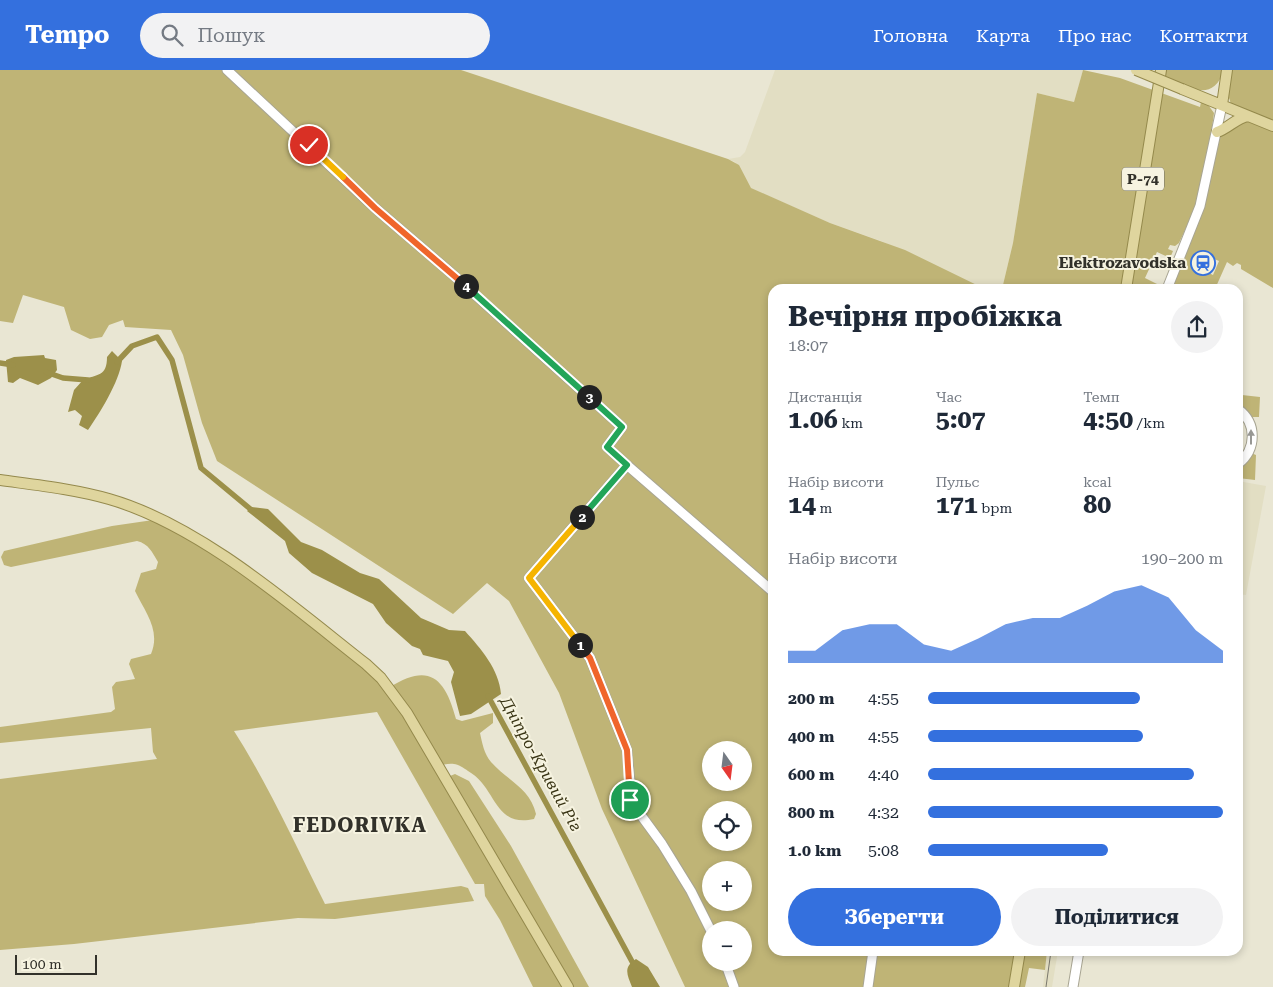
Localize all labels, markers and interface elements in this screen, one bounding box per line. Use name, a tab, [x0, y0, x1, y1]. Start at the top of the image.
search box	[140, 13, 490, 58]
text: Tempo	[25, 21, 110, 49]
icon: search	[158, 21, 186, 49]
text: Пошук	[198, 24, 265, 47]
text: Головна	[873, 25, 948, 46]
text: Карта	[976, 25, 1030, 46]
text: Про нас	[1058, 25, 1131, 46]
text: Контакти	[1159, 25, 1248, 46]
pin	[288, 124, 330, 166]
icon: check	[295, 131, 323, 159]
road number: Р-74	[1122, 168, 1164, 190]
station icon: Elektrozavodska	[1190, 250, 1216, 276]
place label: Elektrozavodska	[1059, 254, 1186, 272]
pin: 4	[454, 274, 478, 298]
text: 4	[463, 278, 470, 294]
text: Вечірня пробіжка	[788, 300, 1062, 333]
button: share	[1171, 301, 1223, 353]
text: 18:07	[788, 336, 828, 355]
pin: 3	[576, 384, 602, 410]
text: 3	[586, 389, 593, 405]
text: Дистанція	[788, 389, 862, 405]
text: Час	[936, 389, 962, 405]
text: Темп	[1083, 389, 1120, 405]
text: 1.06	[788, 405, 838, 434]
text: 5:07	[936, 405, 985, 434]
text: 4:50	[1083, 405, 1133, 434]
text: km	[838, 415, 863, 431]
text: /km	[1133, 415, 1165, 431]
one-way arrow	[1247, 428, 1255, 444]
text: Набір висоти	[788, 474, 884, 490]
text: Пульс	[936, 474, 979, 490]
text: kcal	[1083, 474, 1112, 490]
text: 14	[788, 490, 816, 519]
text: 171	[936, 490, 978, 519]
text: 80	[1083, 490, 1111, 519]
text: m	[816, 500, 832, 516]
text: bpm	[978, 500, 1012, 516]
pin: 2	[570, 504, 594, 530]
text: 2	[579, 509, 586, 525]
text: Набір висоти	[788, 549, 898, 568]
text: 190–200 m	[1141, 549, 1223, 568]
pin: 1	[568, 632, 592, 658]
text: 1	[577, 637, 584, 653]
text: 200 m	[788, 689, 834, 708]
text: 4:55	[868, 689, 899, 708]
water label: Дніпро-Кривий Ріг	[496, 692, 586, 835]
text: 400 m	[788, 727, 834, 746]
text: 4:55	[868, 727, 899, 746]
north arrow	[702, 741, 752, 791]
map controls	[702, 741, 752, 971]
text: 600 m	[788, 765, 834, 784]
text: 4:40	[868, 765, 899, 784]
pin	[609, 779, 651, 821]
icon: arrive	[616, 786, 644, 814]
button: locate	[702, 801, 752, 851]
text: 800 m	[788, 803, 834, 822]
text: 4:32	[868, 803, 899, 822]
district label: FEDORIVKA	[293, 813, 427, 837]
text: 1.0 km	[788, 841, 841, 860]
text: 5:08	[868, 841, 899, 860]
button: +	[702, 861, 752, 911]
button: Зберегти	[788, 888, 1001, 946]
button: Поділитися	[1011, 888, 1223, 946]
button: −	[702, 921, 752, 971]
scale bar	[15, 952, 98, 975]
text: 100 m	[22, 956, 62, 972]

